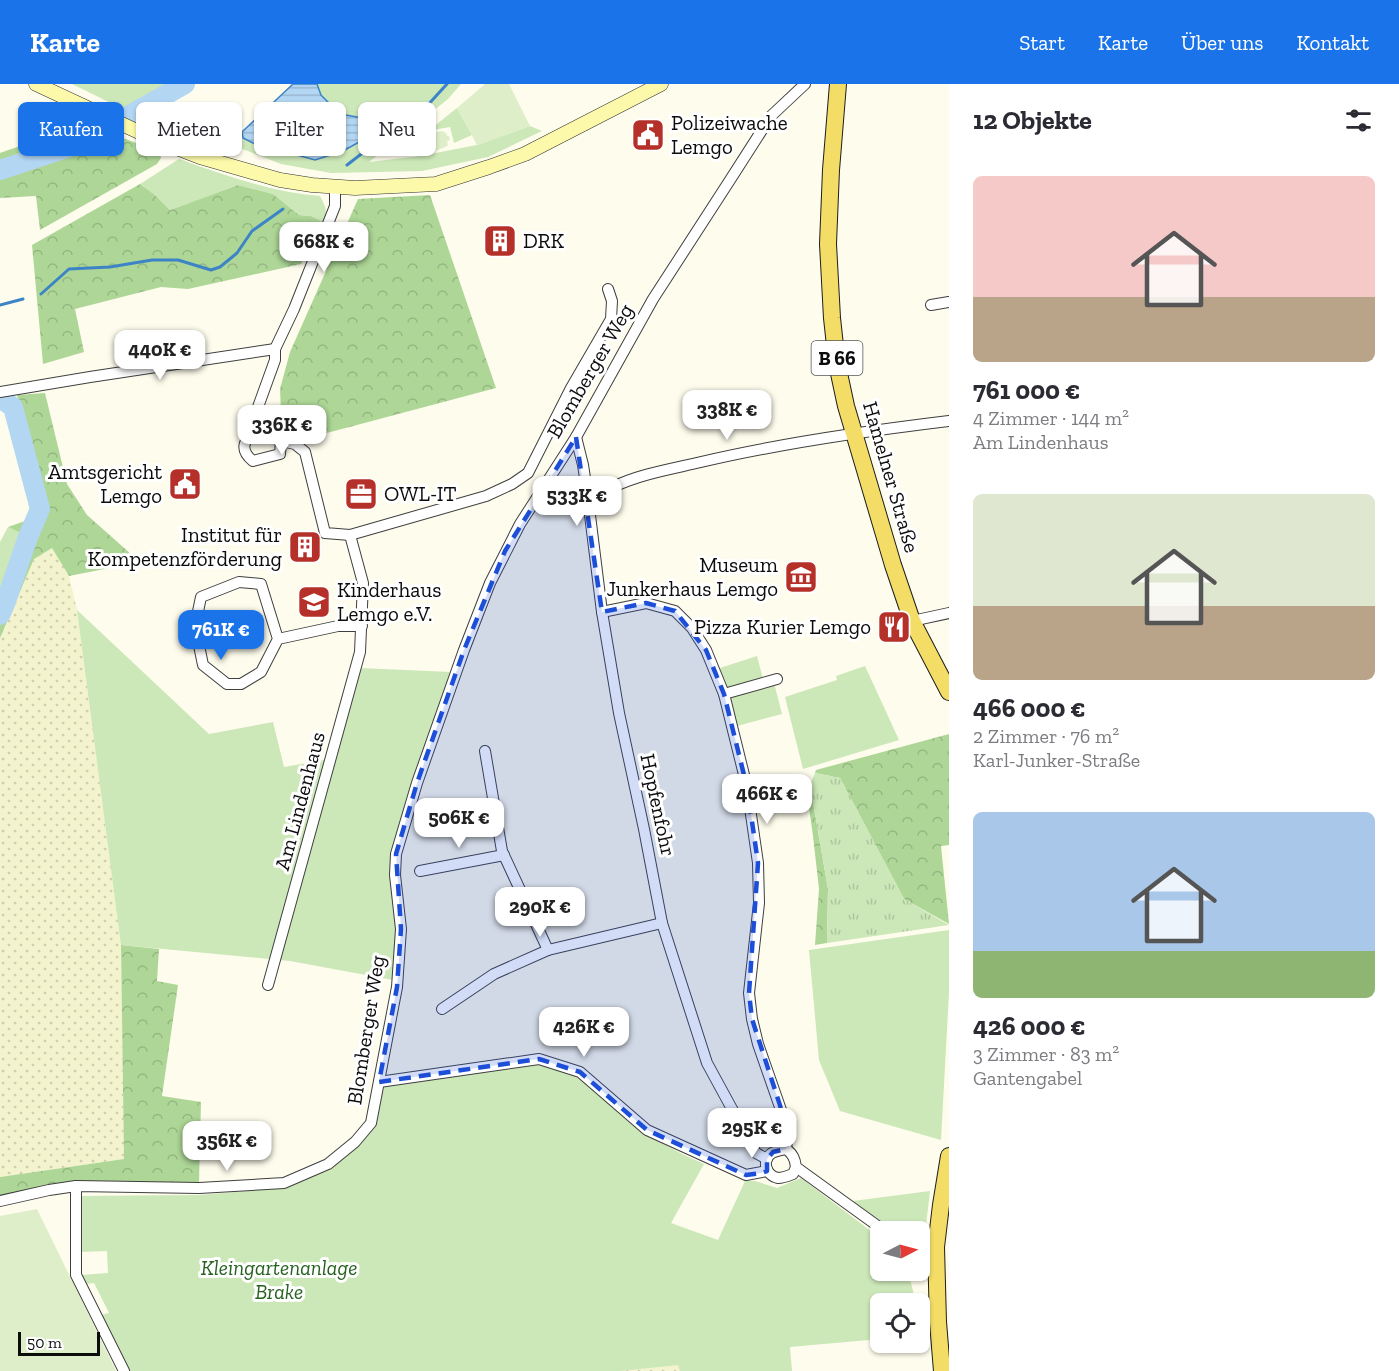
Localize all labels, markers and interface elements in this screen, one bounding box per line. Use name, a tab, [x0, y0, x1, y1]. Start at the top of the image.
text: Karte	[30, 26, 100, 59]
text: Start	[1019, 30, 1065, 55]
text: Karte	[1098, 30, 1148, 55]
text: Über uns	[1181, 30, 1263, 55]
text: Kontakt	[1296, 30, 1369, 55]
chip: Kaufen	[18, 102, 124, 156]
chip: Mieten	[136, 102, 242, 156]
chip: Filter	[254, 102, 346, 156]
chip: Neu	[358, 102, 436, 156]
text: 12 Objekte	[973, 104, 1092, 136]
icon: filters	[1342, 104, 1375, 137]
place label: Polizeiwache Lemgo	[671, 110, 788, 159]
public building icon: Polizeiwache Lemgo	[630, 117, 666, 153]
icon: home	[1120, 215, 1228, 323]
pin: 668K €	[275, 222, 373, 273]
building icon: DRK	[482, 223, 518, 259]
place label: DRK	[523, 228, 565, 253]
text: 668K €	[293, 229, 355, 253]
street label: Blomberger Weg	[541, 299, 638, 442]
pin: 440K €	[111, 330, 209, 381]
text: 440K €	[128, 337, 192, 361]
road number: B 66	[812, 341, 862, 375]
text: 761 000 €	[973, 374, 1080, 406]
pin: 338K €	[678, 390, 776, 441]
text: 338K €	[696, 397, 758, 421]
street label: Hamelner Straße	[858, 398, 925, 555]
pin: 336K €	[233, 405, 331, 456]
text: 4 Zimmer · 144 m²	[973, 406, 1129, 430]
text: 336K €	[251, 412, 313, 436]
text: Am Lindenhaus	[973, 430, 1108, 454]
place label: Amtsgericht Lemgo	[48, 459, 162, 508]
public building icon: Amtsgericht Lemgo	[167, 466, 203, 502]
office icon: OWL-IT	[343, 476, 379, 512]
pin: 533K €	[528, 476, 626, 527]
place label: OWL-IT	[384, 481, 457, 506]
text: 533K €	[547, 483, 607, 507]
place label: Institut für Kompetenzförderung	[87, 522, 282, 571]
building icon: Institut für Kompetenzförderung	[287, 529, 323, 565]
icon: home	[1120, 533, 1228, 641]
place label: Museum Junkerhaus Lemgo	[607, 552, 778, 601]
museum icon: Museum Junkerhaus Lemgo	[783, 559, 819, 595]
place label: Kinderhaus Lemgo e.V.	[337, 577, 441, 626]
school or university icon: Kinderhaus Lemgo e.V.	[296, 584, 332, 620]
restaurant icon: Pizza Kurier Lemgo	[876, 609, 912, 645]
pin: 761K €	[172, 610, 270, 661]
place label: Pizza Kurier Lemgo	[694, 614, 871, 639]
text: 761K €	[192, 617, 250, 641]
text: 466 000 €	[973, 692, 1086, 724]
text: 2 Zimmer · 76 m²	[973, 724, 1119, 748]
street label: Am Lindenhaus	[269, 729, 330, 873]
text: Karl-Junker-Straße	[973, 748, 1140, 772]
street label: Hopfenfohr	[635, 751, 682, 858]
pin: 466K €	[718, 774, 816, 825]
text: 466K €	[736, 781, 798, 805]
pin: 506K €	[410, 798, 508, 849]
text: 506K €	[428, 805, 490, 829]
icon: home	[1120, 851, 1228, 959]
pin: 290K €	[491, 887, 589, 938]
text: 290K €	[509, 894, 571, 918]
street label: Blomberger Weg	[341, 953, 390, 1106]
pin: 426K €	[535, 1007, 633, 1058]
text: 426 000 €	[973, 1010, 1086, 1042]
text: 426K €	[553, 1014, 615, 1038]
text: 3 Zimmer · 83 m²	[973, 1042, 1119, 1066]
text: Gantengabel	[973, 1066, 1082, 1090]
pin: 295K €	[703, 1108, 801, 1159]
text: 295K €	[722, 1115, 782, 1139]
pin: 356K €	[178, 1121, 276, 1172]
text: 356K €	[197, 1128, 257, 1152]
north arrow	[870, 1221, 930, 1281]
map controls	[870, 1221, 930, 1353]
park label: Kleingartenanlage Brake	[201, 1255, 357, 1304]
button: locate	[870, 1293, 930, 1353]
scale bar	[18, 1329, 100, 1356]
text: 50 m	[27, 1333, 62, 1352]

